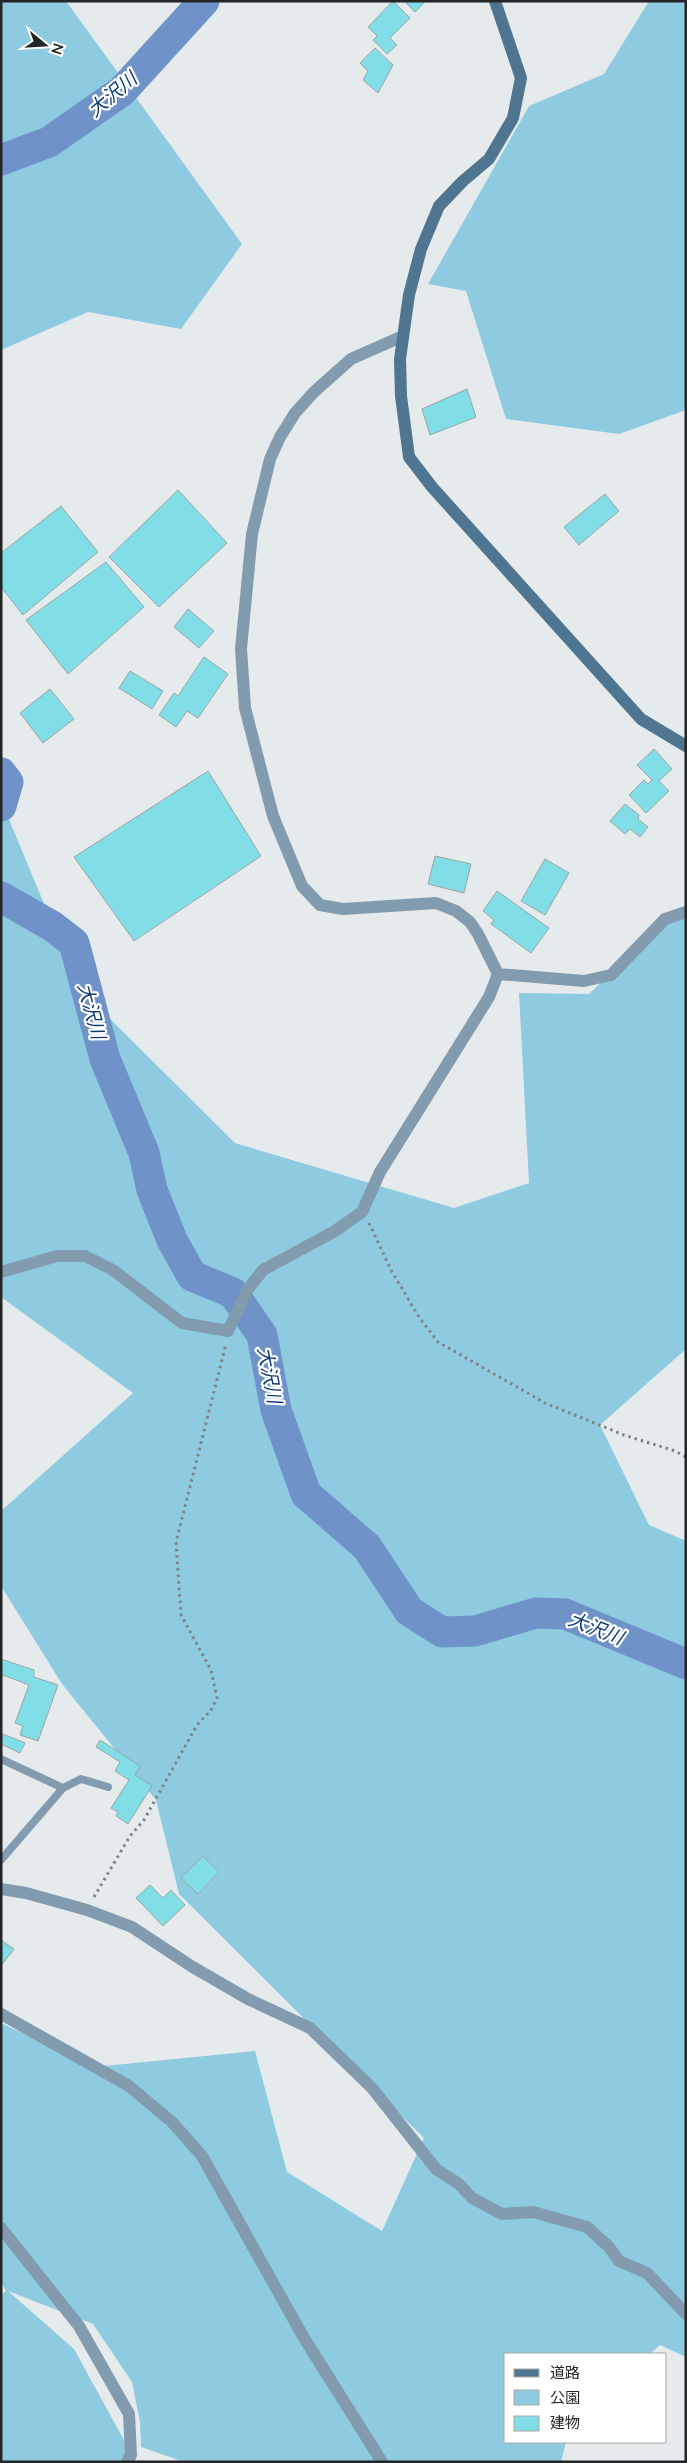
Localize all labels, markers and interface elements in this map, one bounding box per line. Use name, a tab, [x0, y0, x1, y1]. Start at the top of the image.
north arrow	[20, 20, 70, 70]
text: N	[48, 41, 68, 57]
water label: 大沢川	[82, 65, 142, 121]
water label: 大沢川	[74, 980, 111, 1043]
water label: 大沢川	[254, 1345, 288, 1407]
water label: 大沢川	[565, 1607, 629, 1649]
legend	[504, 2353, 667, 2443]
text: 道路	[550, 2363, 580, 2381]
text: 公園	[550, 2388, 580, 2406]
text: 建物	[550, 2413, 580, 2431]

